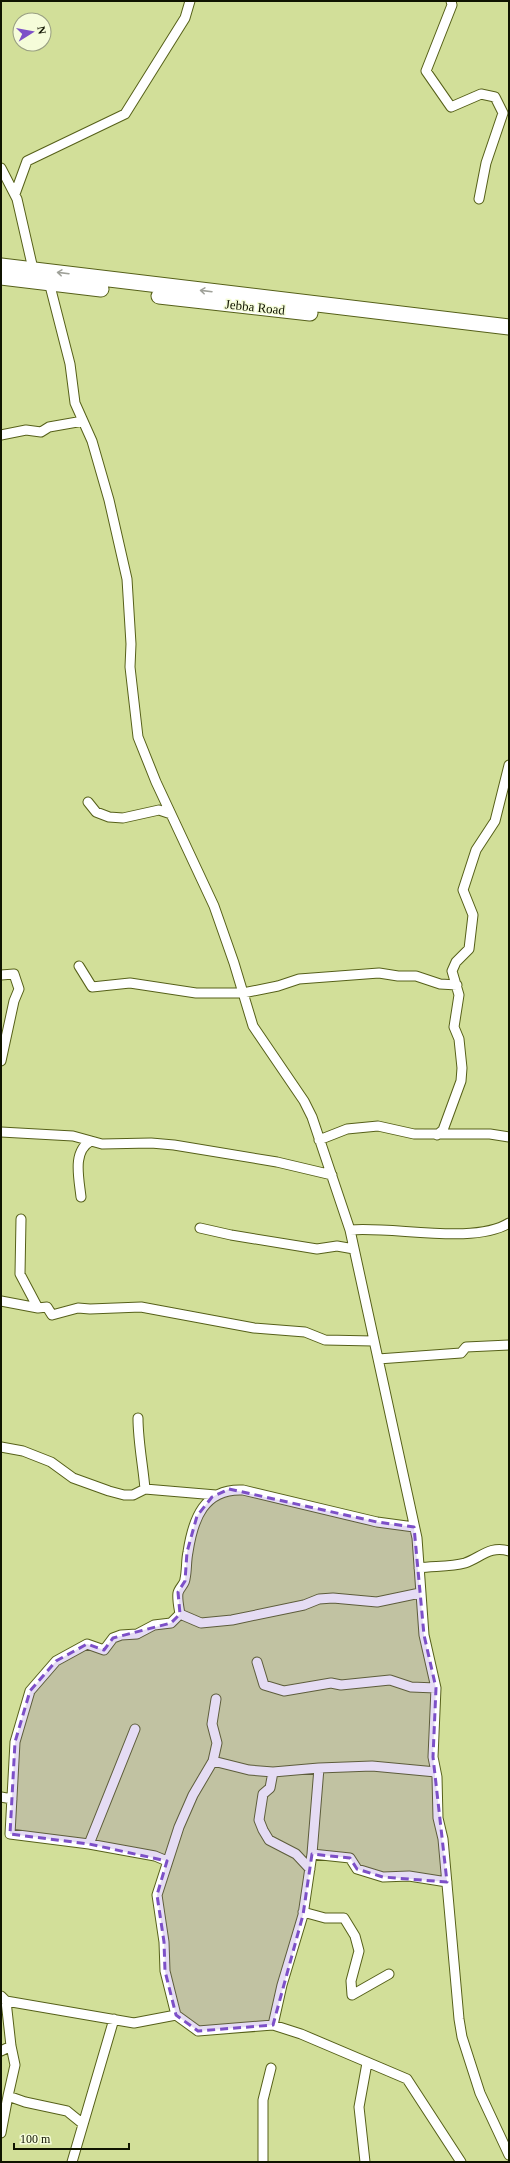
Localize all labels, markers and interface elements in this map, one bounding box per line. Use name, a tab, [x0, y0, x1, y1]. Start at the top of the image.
north arrow	[12, 12, 52, 52]
text: N	[35, 25, 48, 35]
one-way arrow	[57, 269, 70, 277]
one-way arrow	[200, 287, 213, 295]
street label: Jebba Road	[224, 296, 286, 318]
scale bar	[14, 2125, 129, 2151]
text: 100 m	[20, 2132, 51, 2146]

